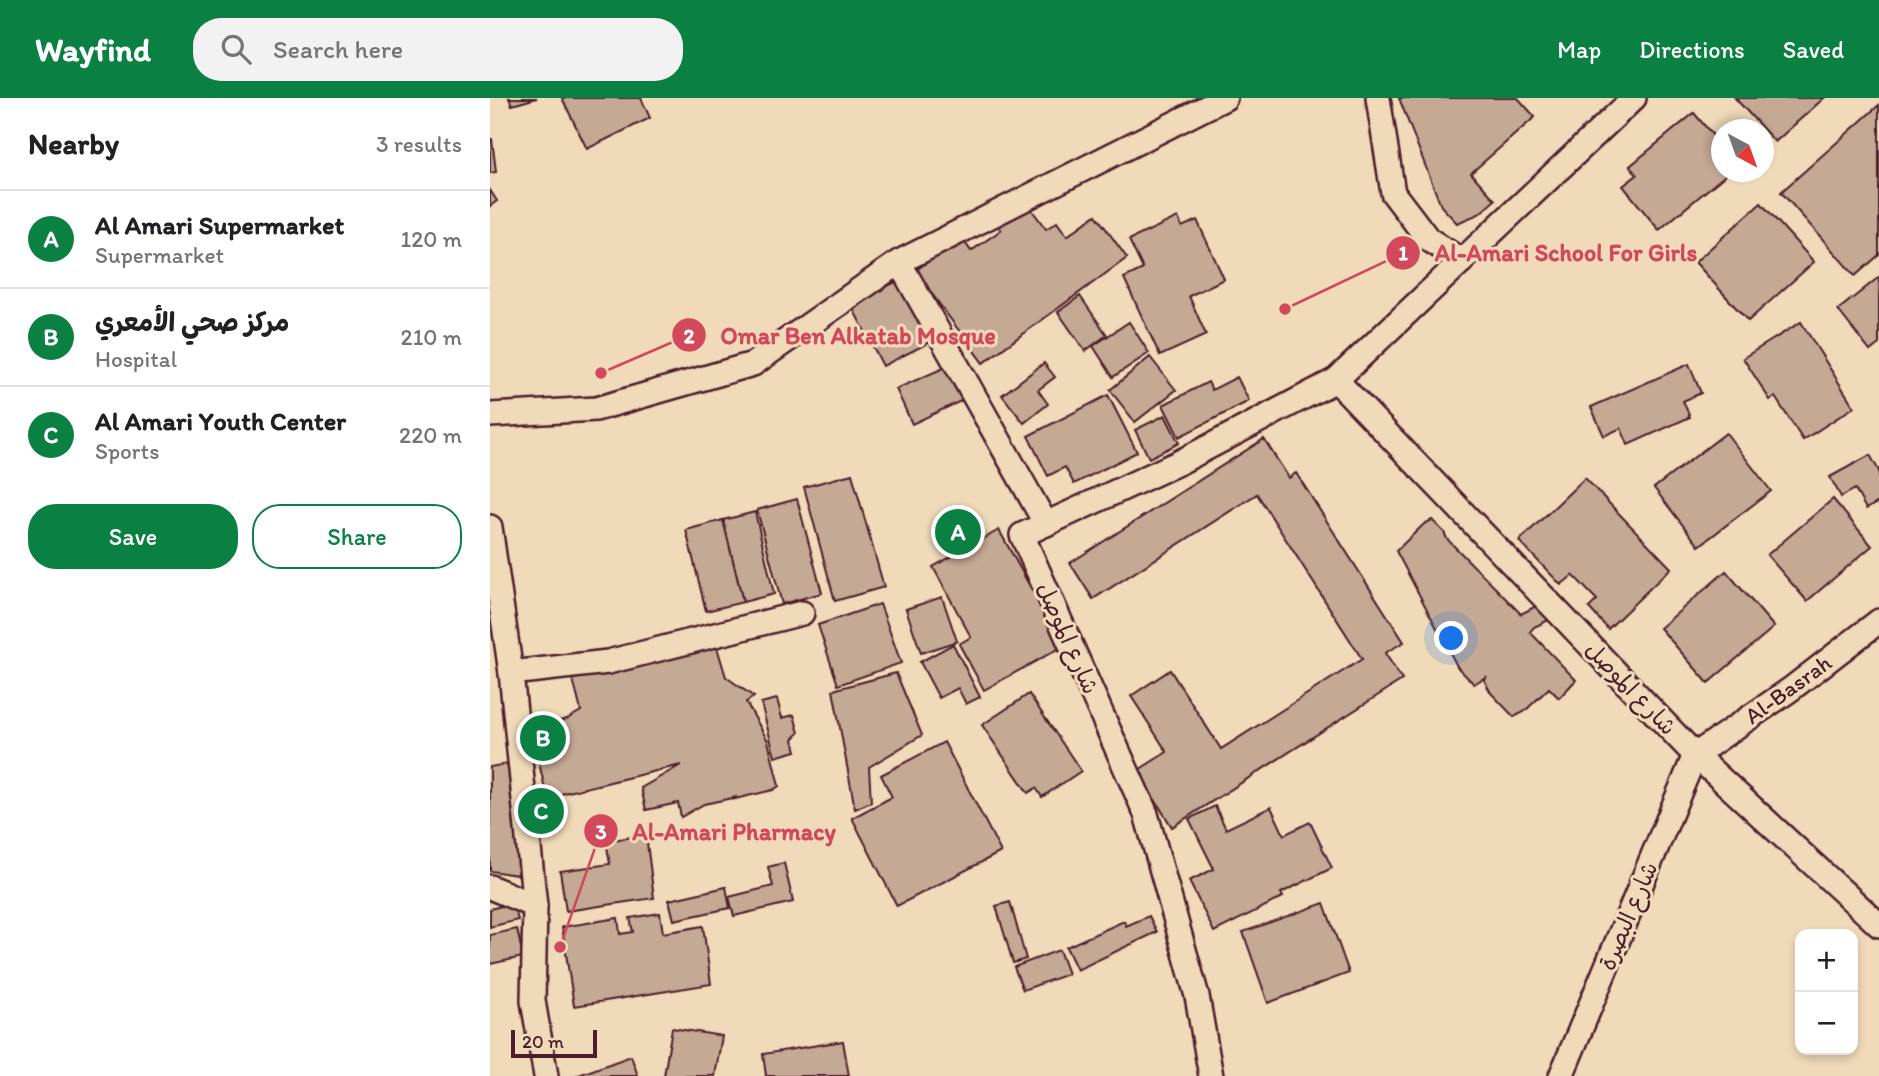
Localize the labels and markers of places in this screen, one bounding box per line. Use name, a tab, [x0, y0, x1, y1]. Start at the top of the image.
callout: Al-Amari School For Girls	[1386, 230, 1711, 275]
callout: Omar Ben Alkatab Mosque	[672, 313, 1010, 358]
pin: A	[935, 506, 981, 558]
pin: B	[520, 712, 566, 764]
pin: C	[518, 785, 564, 837]
callout: Al-Amari Pharmacy	[584, 809, 849, 854]

